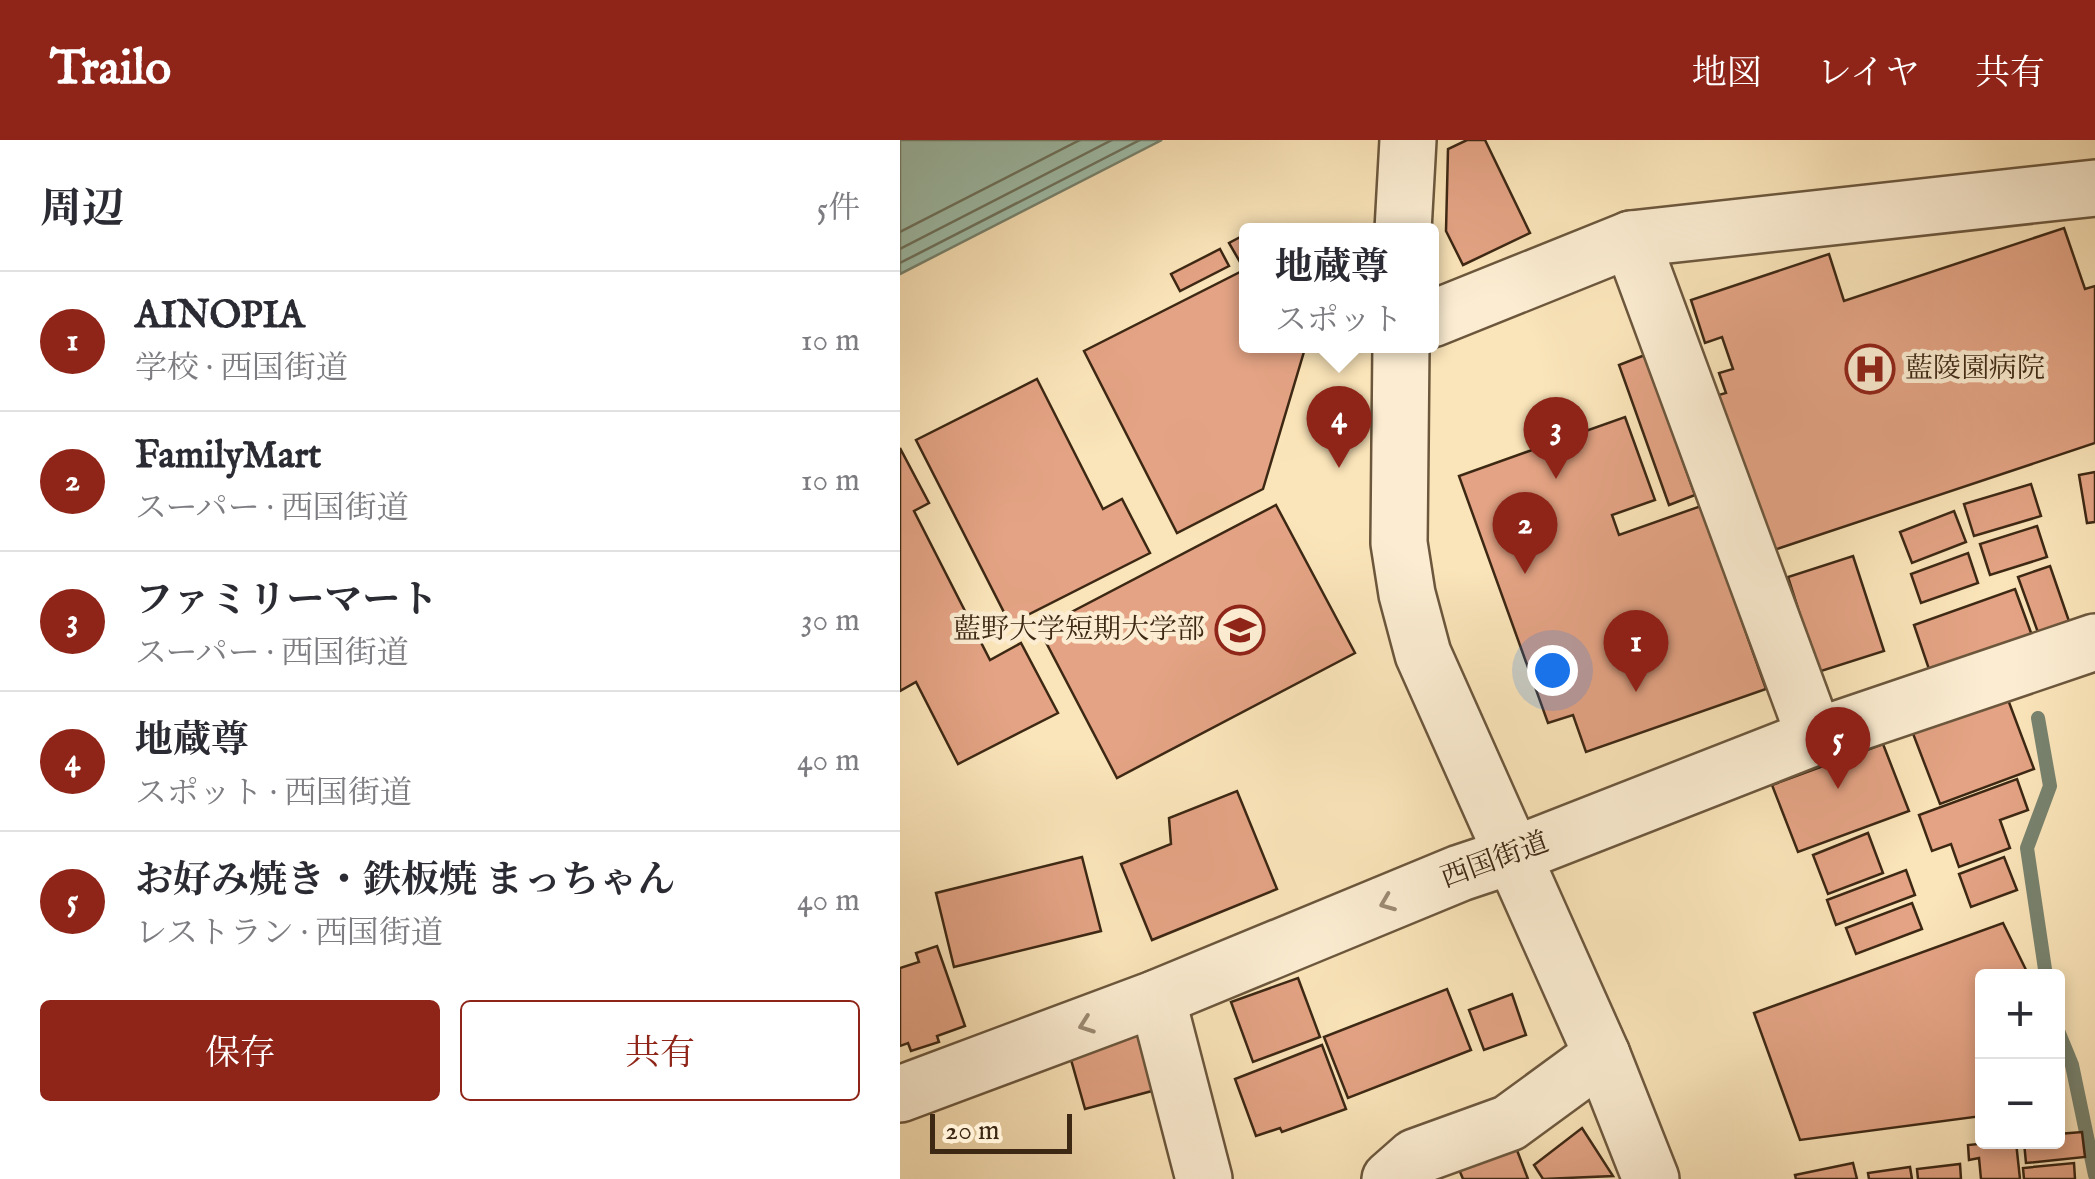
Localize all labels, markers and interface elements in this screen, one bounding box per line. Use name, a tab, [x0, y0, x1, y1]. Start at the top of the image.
text: Trailo	[50, 40, 171, 100]
text: 地図	[1692, 52, 1762, 97]
text: レイヤ	[1817, 52, 1920, 97]
text: 共有	[1975, 52, 2045, 97]
text: 周辺	[40, 184, 124, 237]
text: 5件	[816, 189, 860, 230]
popup	[1239, 223, 1439, 353]
text: 地蔵尊	[1275, 245, 1389, 293]
text: AINOPIA	[135, 293, 305, 341]
text: スポット	[1275, 301, 1403, 342]
text: 1	[67, 321, 78, 362]
text: 10 m	[801, 321, 860, 362]
hospital icon: 藍陵園病院	[1844, 343, 1896, 395]
text: 学校 · 西国街道	[135, 349, 348, 390]
place label: 藍陵園病院	[1905, 352, 2045, 387]
pin: 4	[1306, 385, 1372, 468]
pin: 3	[1524, 396, 1588, 479]
text: FamilyMart	[135, 433, 321, 481]
text: 2	[65, 461, 80, 502]
text: 10 m	[801, 461, 860, 502]
text: スーパー · 西国街道	[135, 489, 409, 530]
pin: 2	[1492, 492, 1558, 574]
text: ファミリーマート	[135, 578, 438, 626]
text: 3	[67, 601, 78, 642]
text: 30 m	[801, 601, 860, 642]
school or university icon: 藍野大学短期大学部	[1214, 604, 1266, 656]
pin: 1	[1604, 610, 1668, 692]
place label: 藍野大学短期大学部	[953, 613, 1205, 648]
text: スーパー · 西国街道	[135, 634, 409, 675]
your location	[1527, 645, 1578, 696]
pin: 5	[1806, 706, 1870, 789]
text: 地蔵尊	[135, 718, 249, 766]
text: 4	[65, 741, 80, 782]
text: 40 m	[797, 741, 860, 782]
text: スポット · 西国街道	[135, 774, 412, 815]
street label: 西国街道	[1436, 825, 1554, 897]
text: お好み焼き・鉄板焼 まっちゃん	[135, 858, 675, 906]
text: 5	[67, 881, 78, 922]
text: 40 m	[797, 881, 860, 922]
one-way arrow	[1379, 891, 1397, 911]
text: レストラン · 西国街道	[135, 914, 443, 955]
map controls	[1975, 969, 2065, 1149]
button: +	[1975, 969, 2065, 1059]
button: 保存	[40, 1000, 440, 1101]
button: 共有	[460, 1000, 860, 1101]
one-way arrow	[1078, 1013, 1095, 1034]
button: −	[1975, 1059, 2065, 1149]
scale bar	[930, 1109, 1072, 1154]
text: 20 m	[945, 1114, 1000, 1149]

